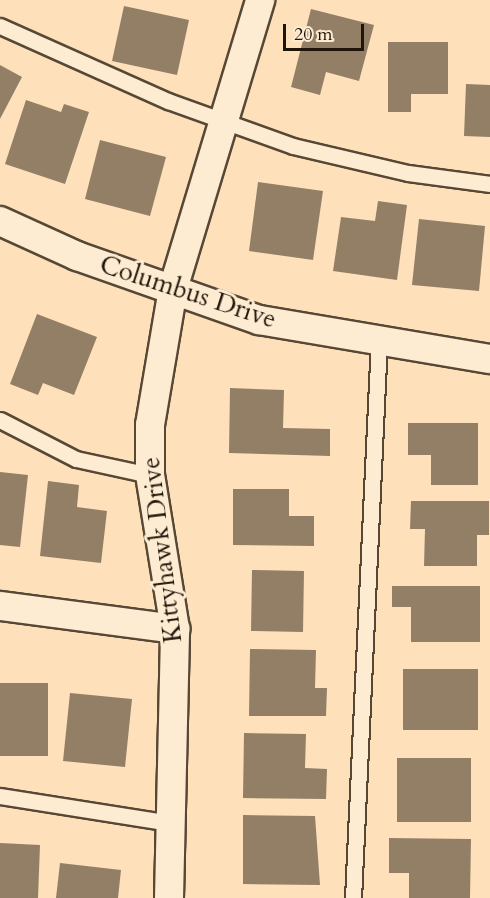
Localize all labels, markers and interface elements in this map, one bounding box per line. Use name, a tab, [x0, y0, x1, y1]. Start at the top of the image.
scale bar	[286, 12, 367, 50]
text: 20 m	[294, 22, 333, 47]
street label: Columbus Drive	[96, 249, 280, 335]
street label: Kittyhawk Drive	[135, 455, 189, 645]

